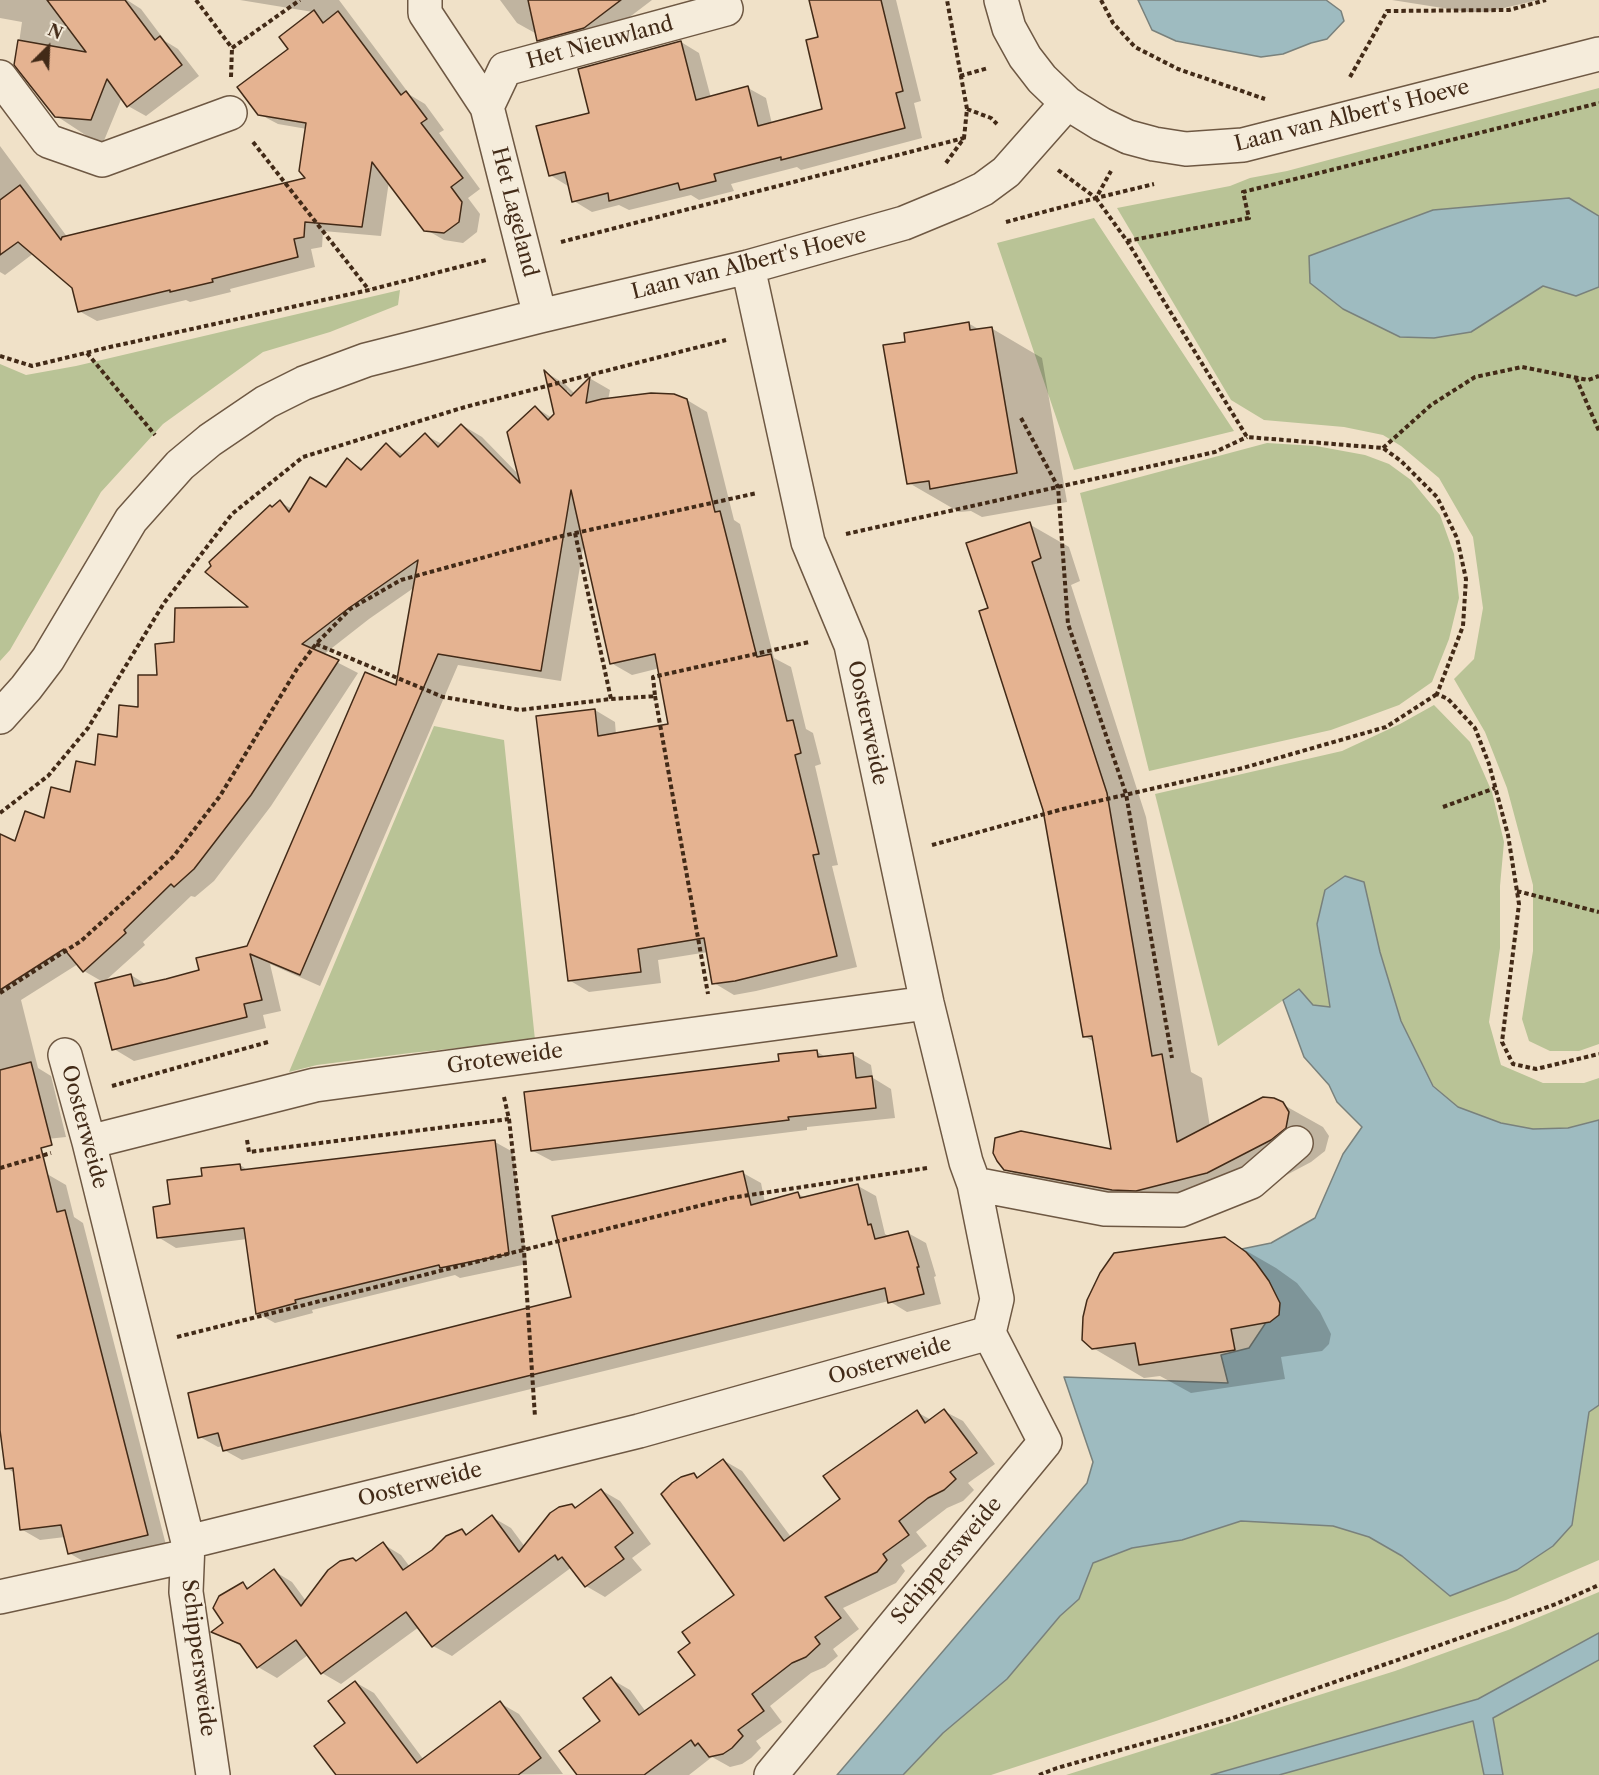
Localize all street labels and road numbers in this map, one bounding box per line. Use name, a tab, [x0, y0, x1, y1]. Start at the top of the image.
street label: Het Nieuwland	[524, 11, 676, 75]
street label: Laan van Albert's Hoeve	[1232, 75, 1472, 157]
street label: Het Lageland	[486, 144, 542, 280]
street label: Laan van Albert's Hoeve	[629, 223, 869, 305]
street label: Oosterweide	[841, 658, 893, 788]
street label: Groteweide	[445, 1038, 565, 1080]
street label: Oosterweide	[55, 1062, 113, 1192]
street label: Oosterweide	[826, 1331, 954, 1391]
street label: Oosterweide	[355, 1457, 485, 1513]
street label: Schippersweide	[887, 1492, 1007, 1630]
street label: Schippersweide	[176, 1578, 220, 1738]

